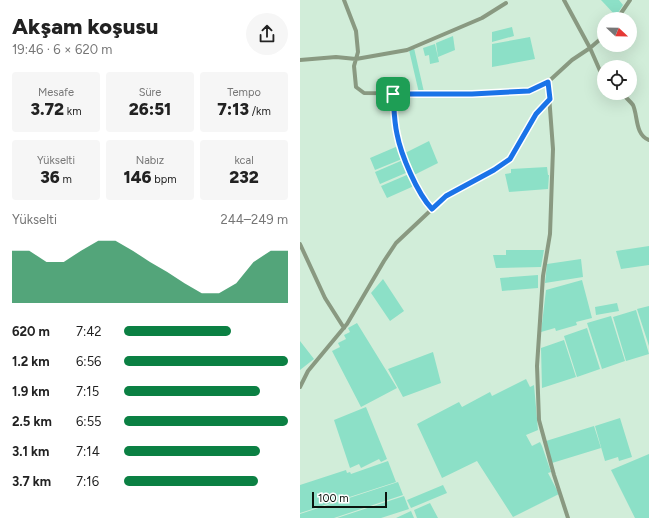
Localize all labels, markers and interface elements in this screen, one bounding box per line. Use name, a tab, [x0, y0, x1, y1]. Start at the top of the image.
north arrow	[597, 12, 637, 52]
map controls	[597, 12, 637, 100]
text: Akşam koşusu	[12, 13, 158, 40]
button: share	[246, 13, 288, 55]
text: 19:46 · 6 × 620 m	[12, 42, 112, 57]
button: locate	[597, 60, 637, 100]
pin	[376, 77, 410, 111]
icon: arrive	[382, 83, 404, 105]
text: Mesafe	[38, 86, 74, 99]
text: Süre	[139, 86, 161, 99]
text: Tempo	[227, 86, 261, 99]
text: 3.72	[30, 99, 64, 119]
text: 26:51	[129, 99, 171, 119]
text: 7:13	[217, 99, 249, 119]
text: km	[64, 105, 82, 118]
text: /km	[249, 105, 271, 118]
text: Yükselti	[37, 154, 75, 167]
text: Nabız	[136, 154, 164, 167]
text: kcal	[234, 154, 254, 167]
text: 36	[40, 167, 60, 187]
text: 146	[123, 167, 152, 187]
text: 232	[229, 167, 259, 187]
text: m	[60, 173, 72, 186]
text: bpm	[152, 173, 177, 186]
text: Yükselti	[12, 212, 57, 227]
text: 244–249 m	[220, 212, 288, 227]
text: 620 m	[12, 324, 50, 339]
text: 7:42	[76, 324, 102, 339]
text: 1.2 km	[12, 354, 50, 369]
text: 6:56	[76, 354, 101, 369]
text: 1.9 km	[12, 384, 50, 399]
text: 7:15	[76, 384, 99, 399]
text: 2.5 km	[12, 414, 52, 429]
text: 6:55	[76, 414, 102, 429]
text: 3.1 km	[12, 444, 49, 459]
text: 7:14	[76, 444, 100, 459]
text: 3.7 km	[12, 474, 51, 489]
text: 7:16	[76, 474, 99, 489]
scale bar	[312, 490, 387, 509]
text: 100 m	[318, 492, 349, 505]

